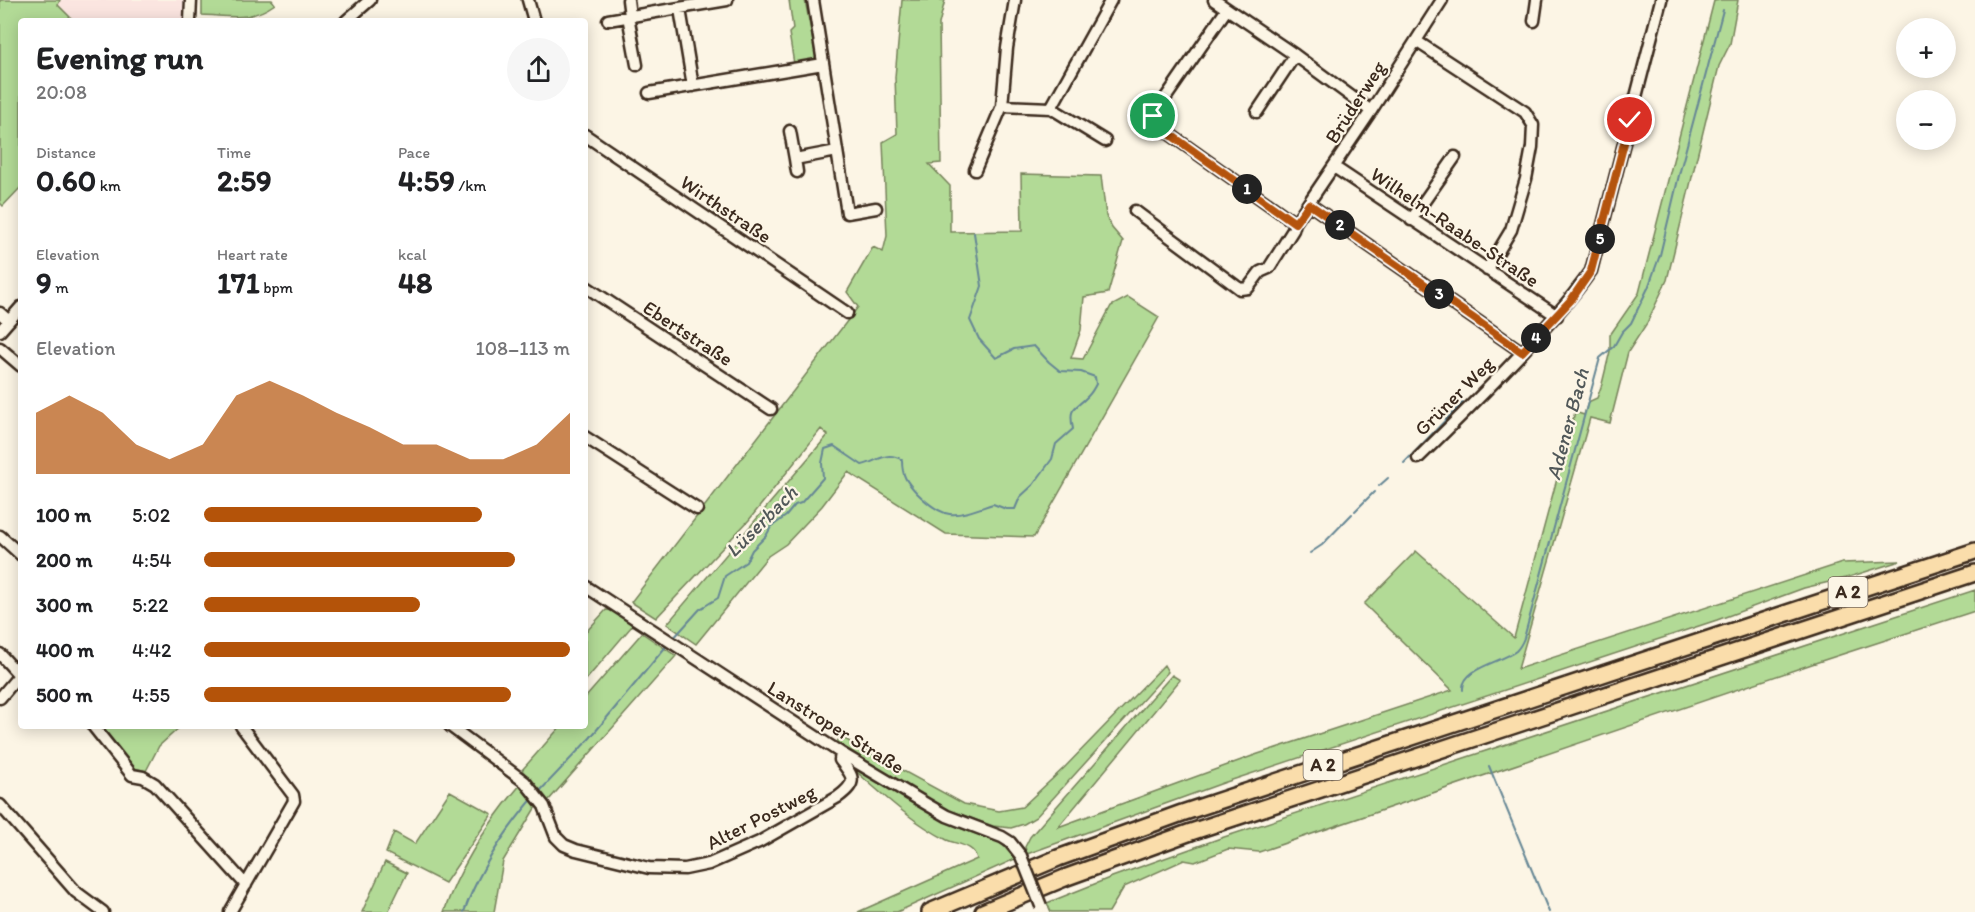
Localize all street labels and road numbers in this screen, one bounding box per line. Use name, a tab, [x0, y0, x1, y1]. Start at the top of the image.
street label: Brüderweg	[1320, 56, 1391, 148]
street label: Wilhelm-Raabe-Straße	[1366, 162, 1544, 292]
street label: Wirthstraße	[676, 170, 776, 248]
street label: Ebertstraße	[639, 295, 737, 371]
street label: Grüner Weg	[1409, 351, 1499, 441]
road number: A 2	[1828, 577, 1868, 607]
street label: Lanstroper Straße	[763, 675, 909, 779]
road number: A 2	[1304, 750, 1342, 780]
street label: Alter Postweg	[702, 779, 820, 855]

